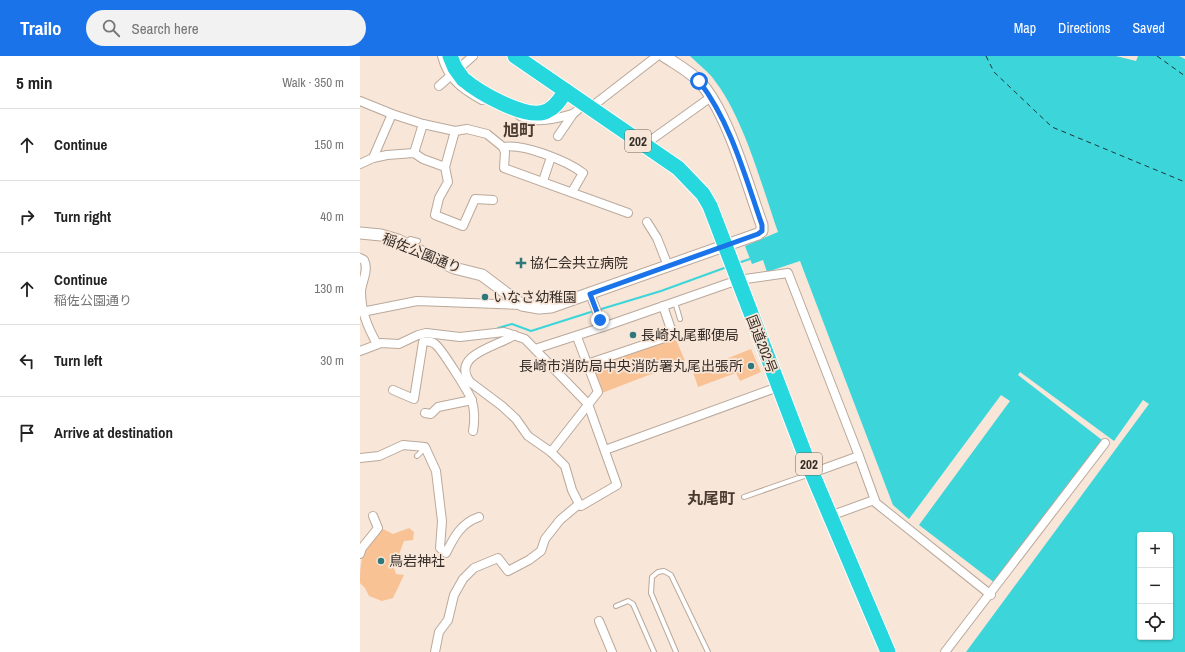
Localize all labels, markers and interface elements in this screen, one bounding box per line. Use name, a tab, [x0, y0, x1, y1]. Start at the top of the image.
search box	[86, 10, 366, 46]
text: Trailo	[20, 15, 62, 41]
icon: search	[100, 17, 122, 39]
text: Search here	[132, 18, 199, 39]
text: Map	[1014, 19, 1036, 37]
text: Directions	[1058, 19, 1110, 37]
text: Saved	[1132, 19, 1165, 37]
text: 5 min	[16, 71, 52, 94]
route start	[690, 72, 708, 90]
text: Walk · 350 m	[282, 74, 344, 91]
district label: 旭町	[503, 119, 535, 141]
road number: 202	[625, 130, 651, 152]
icon: ahead	[16, 134, 38, 156]
text: Continue	[54, 134, 107, 155]
text: 150 m	[314, 136, 344, 153]
icon: right	[16, 206, 38, 228]
text: Turn right	[54, 206, 111, 227]
text: 40 m	[320, 208, 344, 225]
street label: 稲佐公園通り	[380, 229, 464, 277]
place label: 協仁会共立病院	[530, 254, 628, 272]
marker: 協仁会共立病院	[515, 257, 527, 269]
text: Continue	[54, 269, 107, 290]
icon: ahead	[16, 278, 38, 300]
text: 130 m	[314, 280, 344, 297]
place label: いなさ幼稚園	[493, 288, 577, 306]
text: 稲佐公園通り	[54, 292, 132, 309]
marker: いなさ幼稚園	[480, 292, 490, 302]
route end	[591, 311, 609, 329]
street label: 国道202号	[743, 312, 781, 376]
place label: 長崎丸尾郵便局	[641, 326, 739, 344]
marker: 長崎丸尾郵便局	[628, 330, 638, 340]
icon: left	[16, 350, 38, 372]
text: Turn left	[54, 350, 102, 371]
text: 30 m	[320, 352, 344, 369]
place label: 長崎市消防局中央消防署丸尾出張所	[519, 357, 743, 375]
marker: 長崎市消防局中央消防署丸尾出張所	[746, 361, 756, 371]
icon: arrive	[16, 422, 38, 444]
text: Arrive at destination	[54, 422, 173, 443]
road number: 202	[796, 453, 822, 475]
district label: 丸尾町	[687, 487, 735, 509]
map controls	[1137, 532, 1173, 640]
button: +	[1137, 532, 1173, 568]
place label: 鳥岩神社	[389, 552, 445, 570]
marker: 鳥岩神社	[376, 556, 386, 566]
button: −	[1137, 568, 1173, 604]
button: locate	[1137, 604, 1173, 640]

